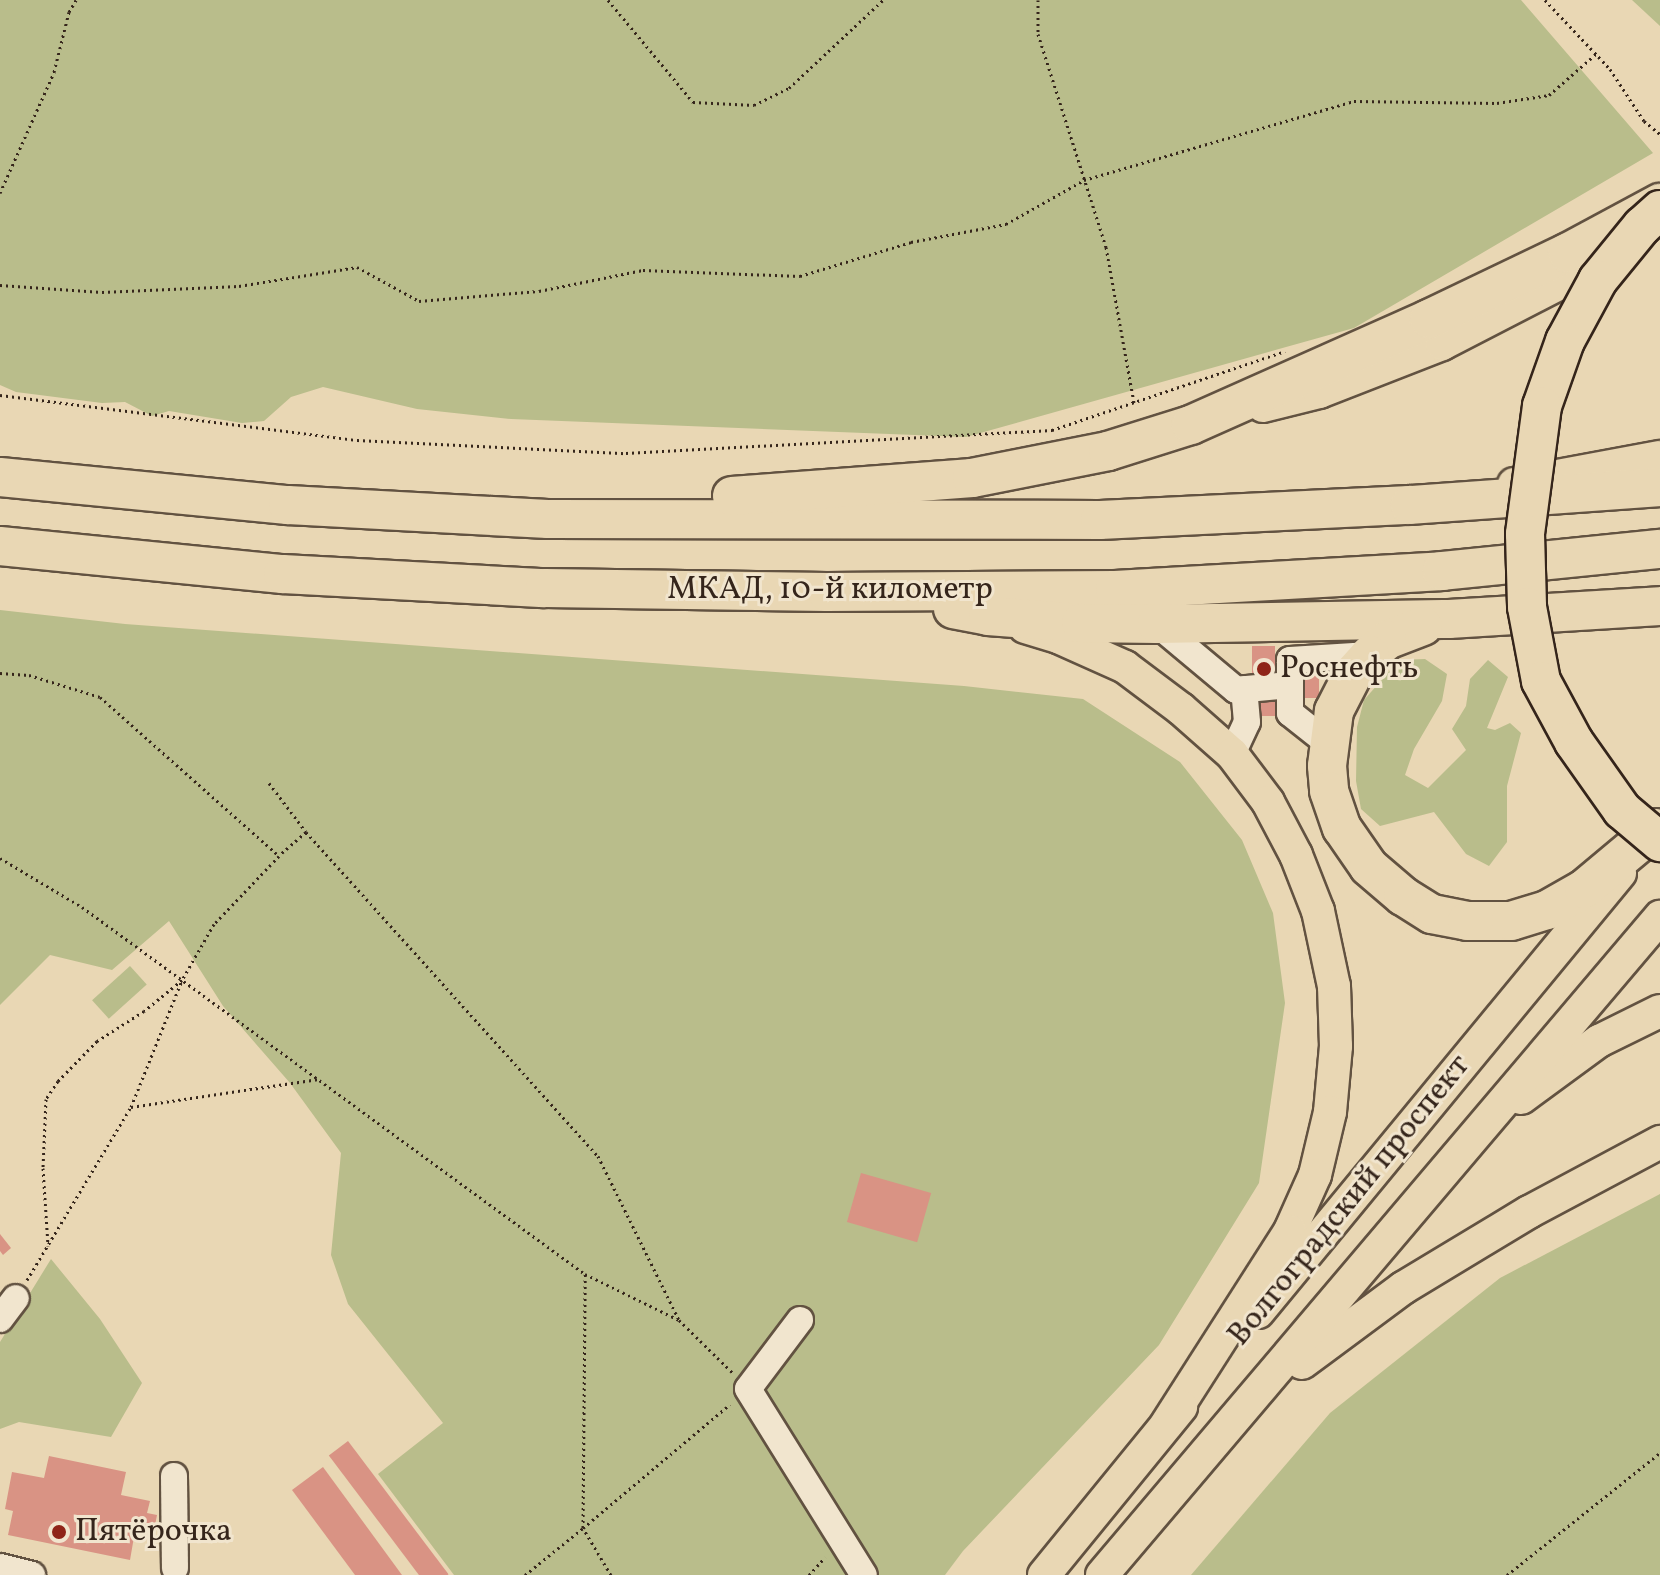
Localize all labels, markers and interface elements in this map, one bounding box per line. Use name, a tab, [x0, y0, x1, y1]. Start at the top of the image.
street label: МКАД, 10-й километр	[667, 571, 993, 609]
place label: Роснефть	[1280, 650, 1418, 688]
marker: Роснефть	[1255, 660, 1273, 678]
street label: Волгоградский проспект	[1221, 1048, 1479, 1354]
place label: Пятёрочка	[75, 1513, 232, 1551]
marker: Пятёрочка	[50, 1523, 68, 1541]

